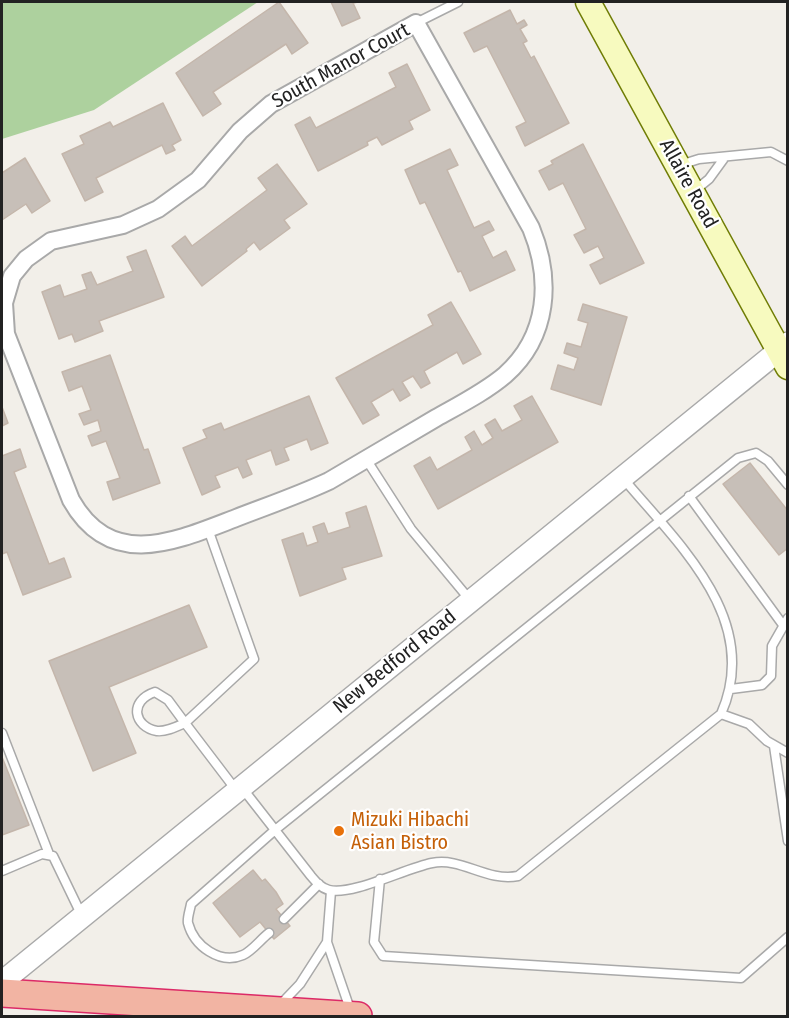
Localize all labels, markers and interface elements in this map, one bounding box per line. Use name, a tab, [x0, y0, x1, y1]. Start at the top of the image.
street label: South Manor Court	[268, 18, 414, 114]
street label: Allaire Road	[654, 135, 722, 233]
street label: New Bedford Road	[329, 605, 461, 719]
place label: Mizuki Hibachi Asian Bistro	[351, 808, 469, 855]
marker: Mizuki Hibachi Asian Bistro	[332, 824, 346, 838]

